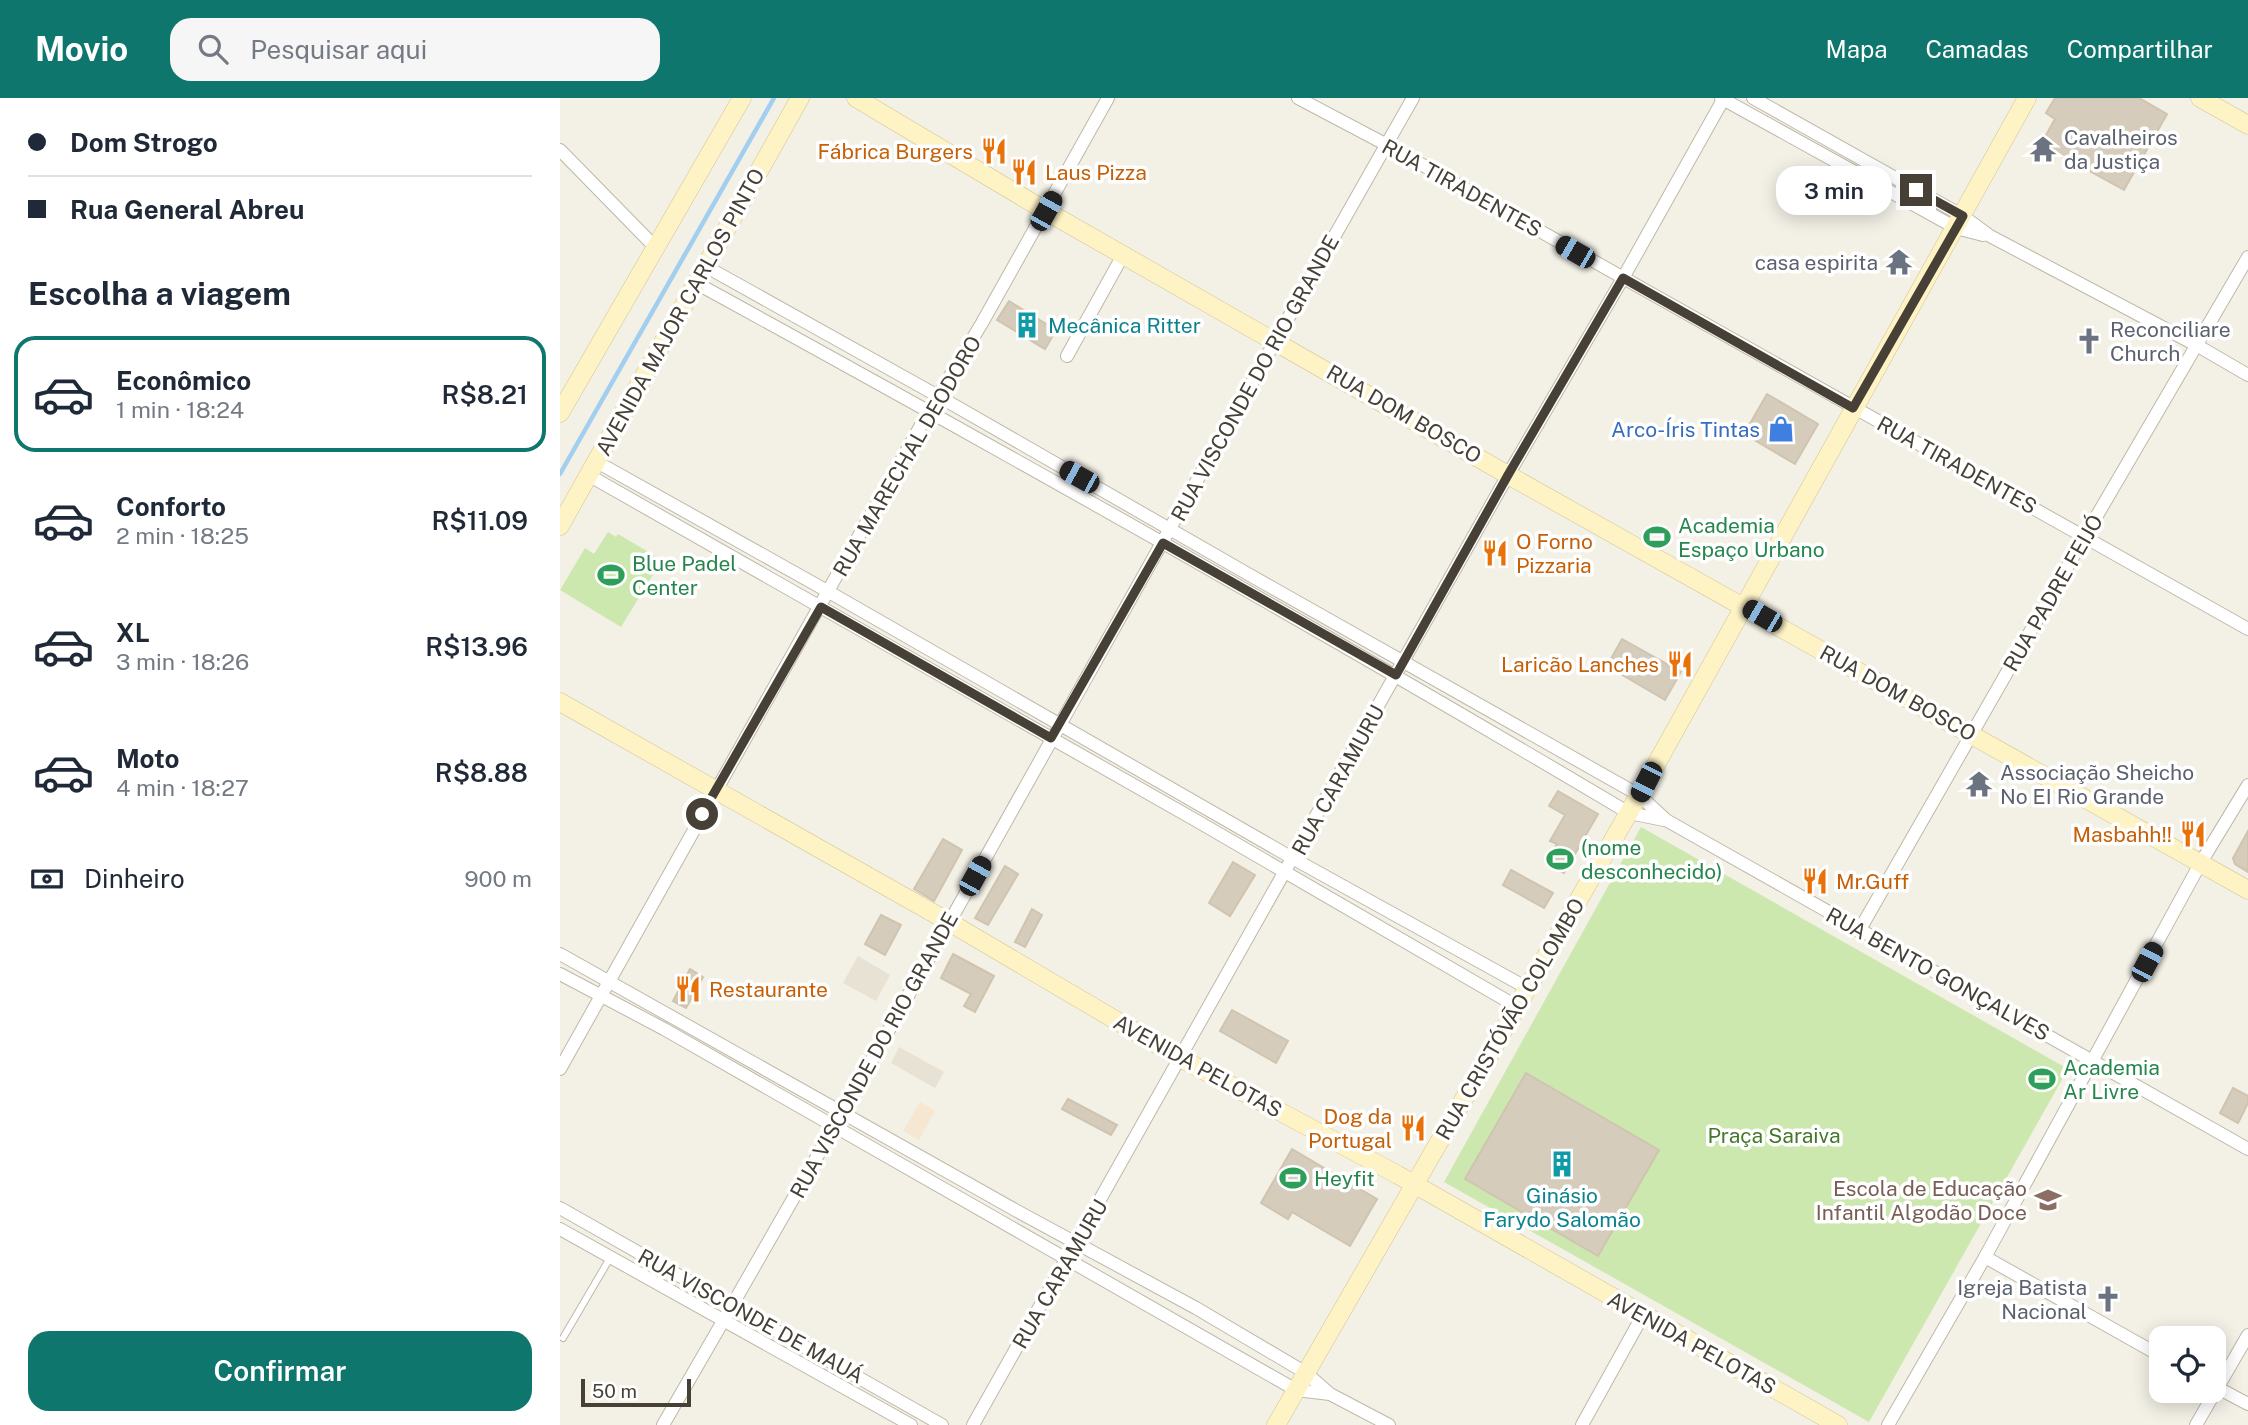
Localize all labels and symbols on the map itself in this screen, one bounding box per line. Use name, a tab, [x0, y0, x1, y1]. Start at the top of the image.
place label: Cavalheiros da Justiça	[2064, 125, 2178, 174]
street label: RUA TIRADENTES	[1378, 134, 1546, 242]
temple icon: Cavalheiros da Justiça	[2028, 134, 2058, 164]
restaurant icon: Fábrica Burgers	[979, 136, 1009, 166]
place label: Fábrica Burgers	[818, 139, 973, 164]
restaurant icon: Laus Pizza	[1009, 157, 1039, 187]
place label: Laus Pizza	[1045, 160, 1147, 185]
street label: AVENIDA MAJOR CARLOS PINTO	[590, 164, 770, 460]
callout: 3 min	[1776, 166, 1892, 214]
route end	[1900, 174, 1932, 206]
car	[1027, 188, 1066, 234]
street label: RUA VISCONDE DO RIO GRANDE	[1166, 231, 1344, 525]
car	[1552, 232, 1599, 272]
temple icon: casa espirita	[1884, 247, 1914, 277]
place label: casa espirita	[1755, 250, 1878, 275]
building icon: Mecânica Ritter	[1012, 310, 1042, 340]
place label: Mecânica Ritter	[1048, 313, 1201, 338]
place label: Reconciliare Church	[2110, 317, 2231, 366]
church icon: Reconciliare Church	[2074, 326, 2104, 356]
street label: RUA MARECHAL DEODORO	[828, 331, 986, 581]
street label: RUA DOM BOSCO	[1322, 360, 1486, 468]
street label: RUA TIRADENTES	[1873, 411, 2041, 519]
shop icon: Arco-Íris Tintas	[1766, 414, 1796, 444]
place label: Arco-Íris Tintas	[1611, 417, 1760, 442]
car	[1056, 458, 1103, 496]
street label: RUA PADRE FEIJÓ	[1998, 510, 2108, 676]
place label: Academia Espaço Urbano	[1678, 513, 1825, 562]
sports icon: Academia Espaço Urbano	[1642, 522, 1672, 552]
place label: O Forno Pizzaria	[1516, 529, 1593, 578]
restaurant icon: O Forno Pizzaria	[1480, 538, 1510, 568]
place label: Blue Padel Center	[632, 551, 737, 600]
sports icon: Blue Padel Center	[596, 560, 626, 590]
car	[1739, 596, 1786, 636]
street label: RUA DOM BOSCO	[1816, 640, 1980, 746]
restaurant icon: Laricão Lanches	[1665, 649, 1695, 679]
place label: Laricão Lanches	[1501, 652, 1659, 677]
street label: RUA CARAMURU	[1286, 701, 1390, 859]
car	[1628, 759, 1665, 805]
place label: Associação Sheicho No EI Rio Grande	[2000, 760, 2194, 809]
temple icon: Associação Sheicho No EI Rio Grande	[1964, 769, 1994, 799]
route start	[686, 798, 718, 830]
restaurant icon: Masbahh!!	[2178, 819, 2208, 849]
place label: Masbahh!!	[2073, 822, 2172, 847]
place label: (nome desconhecido)	[1581, 835, 1722, 884]
sports icon: (nome desconhecido)	[1545, 844, 1575, 874]
car	[956, 853, 995, 899]
restaurant icon: Mr.Guff	[1800, 866, 1830, 896]
place label: Mr.Guff	[1836, 869, 1909, 894]
street label: RUA CRISTÓVÃO COLOMBO	[1430, 894, 1590, 1144]
street label: RUA BENTO GONÇALVES	[1822, 902, 2054, 1046]
street label: RUA VISCONDE DO RIO GRANDE	[785, 908, 963, 1202]
car	[2128, 939, 2167, 985]
restaurant icon: Restaurante	[673, 974, 703, 1004]
place label: Restaurante	[709, 977, 828, 1002]
street label: AVENIDA PELOTAS	[1109, 1009, 1287, 1123]
place label: Academia Ar Livre	[2063, 1055, 2160, 1104]
sports icon: Academia Ar Livre	[2027, 1064, 2057, 1094]
place label: Dog da Portugal	[1308, 1104, 1392, 1153]
restaurant icon: Dog da Portugal	[1398, 1113, 1428, 1143]
park label: Praça Saraiva	[1707, 1123, 1841, 1148]
building icon: Ginásio Farydo Salomão	[1547, 1149, 1577, 1179]
sports icon: Heyfit	[1278, 1163, 1308, 1193]
place label: Heyfit	[1314, 1166, 1375, 1191]
place label: Escola de Educação Infantil Algodão Doce	[1816, 1176, 2027, 1225]
place label: Ginásio Farydo Salomão	[1483, 1183, 1641, 1232]
school or university icon: Escola de Educação Infantil Algodão Doce	[2033, 1185, 2063, 1215]
street label: RUA CARAMURU	[1007, 1195, 1113, 1353]
street label: RUA VISCONDE DE MAUÁ	[634, 1244, 868, 1389]
place label: Igreja Batista Nacional	[1957, 1275, 2087, 1324]
church icon: Igreja Batista Nacional	[2093, 1284, 2123, 1314]
street label: AVENIDA PELOTAS	[1603, 1286, 1781, 1400]
scale bar	[581, 1376, 691, 1408]

